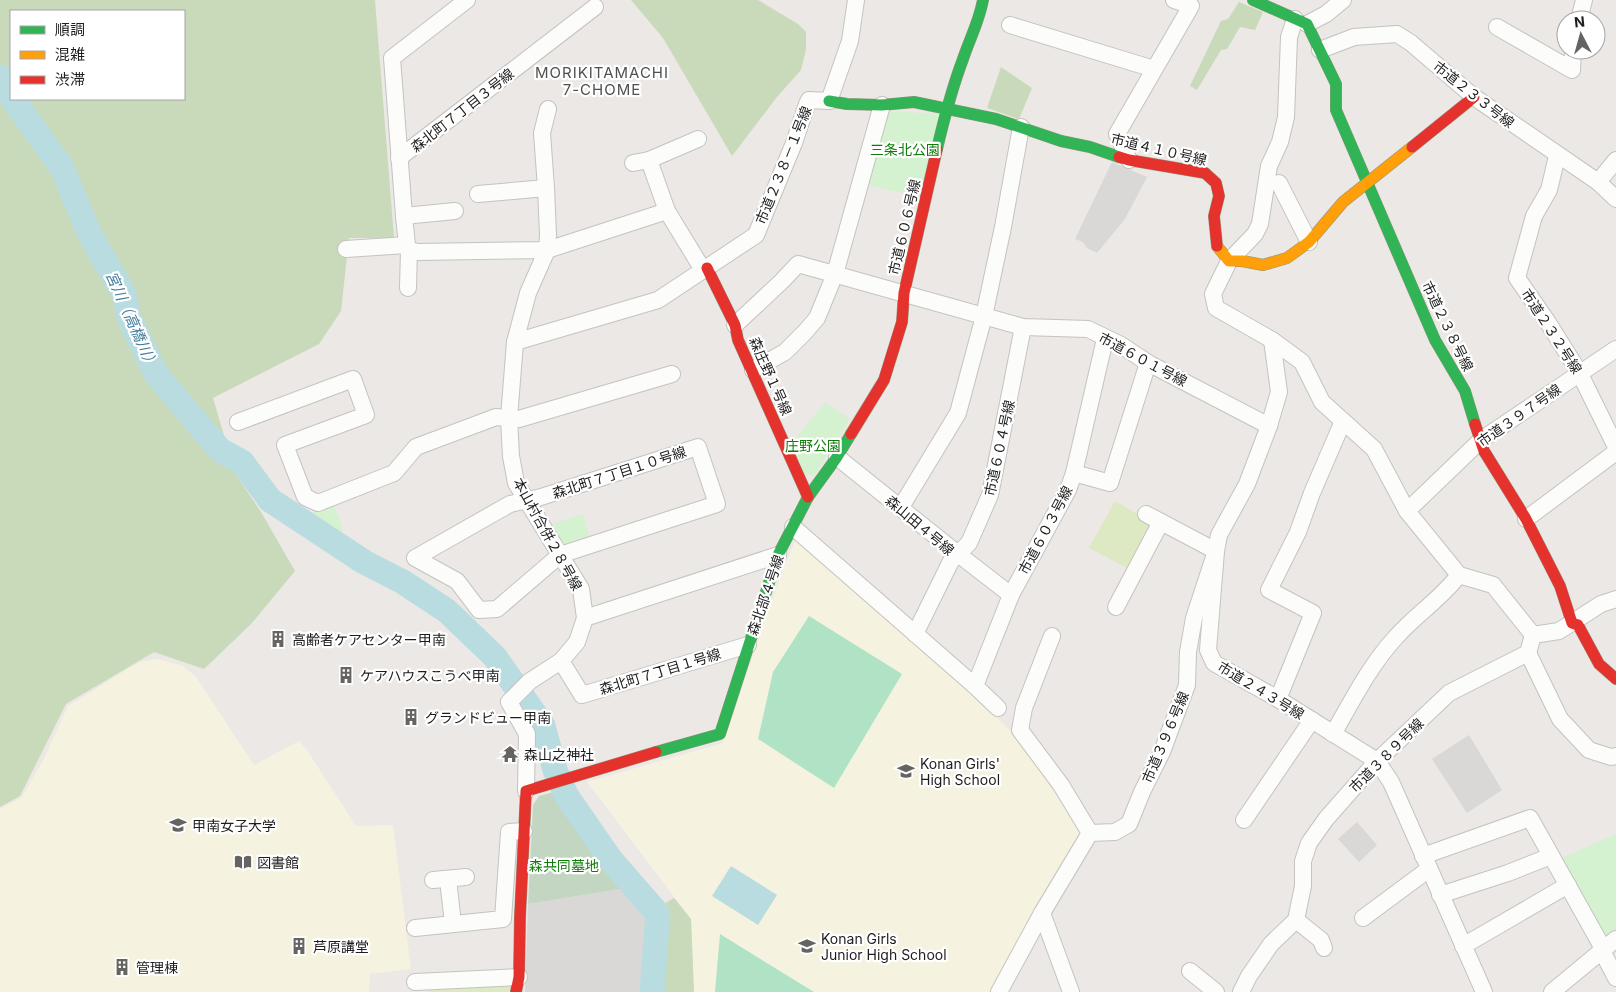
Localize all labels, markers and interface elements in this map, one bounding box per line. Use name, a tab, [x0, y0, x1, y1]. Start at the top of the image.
legend	[10, 10, 185, 100]
north arrow	[1556, 10, 1606, 60]
text: N	[1573, 13, 1586, 31]
text: 順調	[55, 20, 85, 39]
text: 混雑	[55, 45, 85, 64]
street label: 市道２３３号線	[1430, 57, 1518, 131]
district label: MORIKITAMACHI 7-CHOME	[535, 63, 669, 99]
street label: 森北町７丁目３号線	[407, 65, 517, 155]
text: 渋滞	[55, 70, 85, 89]
street label: 市道２３８－１号線	[752, 103, 814, 227]
street label: 市道４１０号線	[1109, 130, 1209, 168]
park label: 三条北公園	[870, 141, 940, 158]
street label: 市道６０６号線	[885, 177, 923, 277]
water label: 宮川（高橋川）	[102, 268, 162, 372]
street label: 市道２３８号線	[1419, 278, 1477, 374]
street label: 市道２３２号線	[1518, 285, 1586, 377]
street label: 市道６０１号線	[1096, 328, 1190, 390]
street label: 森庄野１号線	[746, 334, 796, 418]
street label: 市道３９７号線	[1474, 380, 1564, 450]
street label: 市道６０４号線	[980, 398, 1018, 498]
park label: 庄野公園	[785, 437, 841, 454]
street label: 森北町７丁目１０号線	[550, 442, 688, 502]
street label: 本山村合併２８号線	[510, 475, 586, 593]
street label: 市道６０３号線	[1014, 483, 1076, 577]
street label: 森山田４号線	[882, 491, 958, 559]
street label: 森北部４号線	[743, 553, 787, 637]
building icon: 高齢者ケアセンター甲南	[268, 629, 288, 649]
place label: 高齢者ケアセンター甲南	[292, 631, 446, 648]
street label: 森北町７丁目１号線	[597, 644, 723, 698]
street label: 市道２４３号線	[1215, 657, 1307, 723]
building icon: ケアハウスこうべ甲南	[336, 665, 356, 685]
place label: ケアハウスこうべ甲南	[360, 667, 499, 684]
street label: 市道３９６号線	[1138, 689, 1192, 785]
building icon: グランドビュー甲南	[401, 707, 421, 727]
place label: グランドビュー甲南	[425, 709, 551, 726]
street label: 市道３８９号線	[1345, 714, 1427, 796]
temple icon: 森山之神社	[500, 744, 520, 764]
place label: 森山之神社	[524, 746, 594, 763]
place label: Konan Girls' High School	[920, 755, 1000, 788]
school or university icon: Konan Girls' High School	[896, 761, 916, 781]
school or university icon: 甲南女子大学	[168, 815, 188, 835]
place label: 甲南女子大学	[192, 817, 276, 834]
library icon: 図書館	[233, 852, 253, 872]
place label: 図書館	[257, 854, 299, 871]
park label: 森共同墓地	[529, 857, 599, 874]
place label: Konan Girls Junior High School	[821, 930, 947, 963]
building icon: 芦原講堂	[289, 936, 309, 956]
school or university icon: Konan Girls Junior High School	[797, 936, 817, 956]
place label: 芦原講堂	[313, 938, 369, 955]
building icon: 管理棟	[112, 957, 132, 977]
place label: 管理棟	[136, 959, 178, 976]

